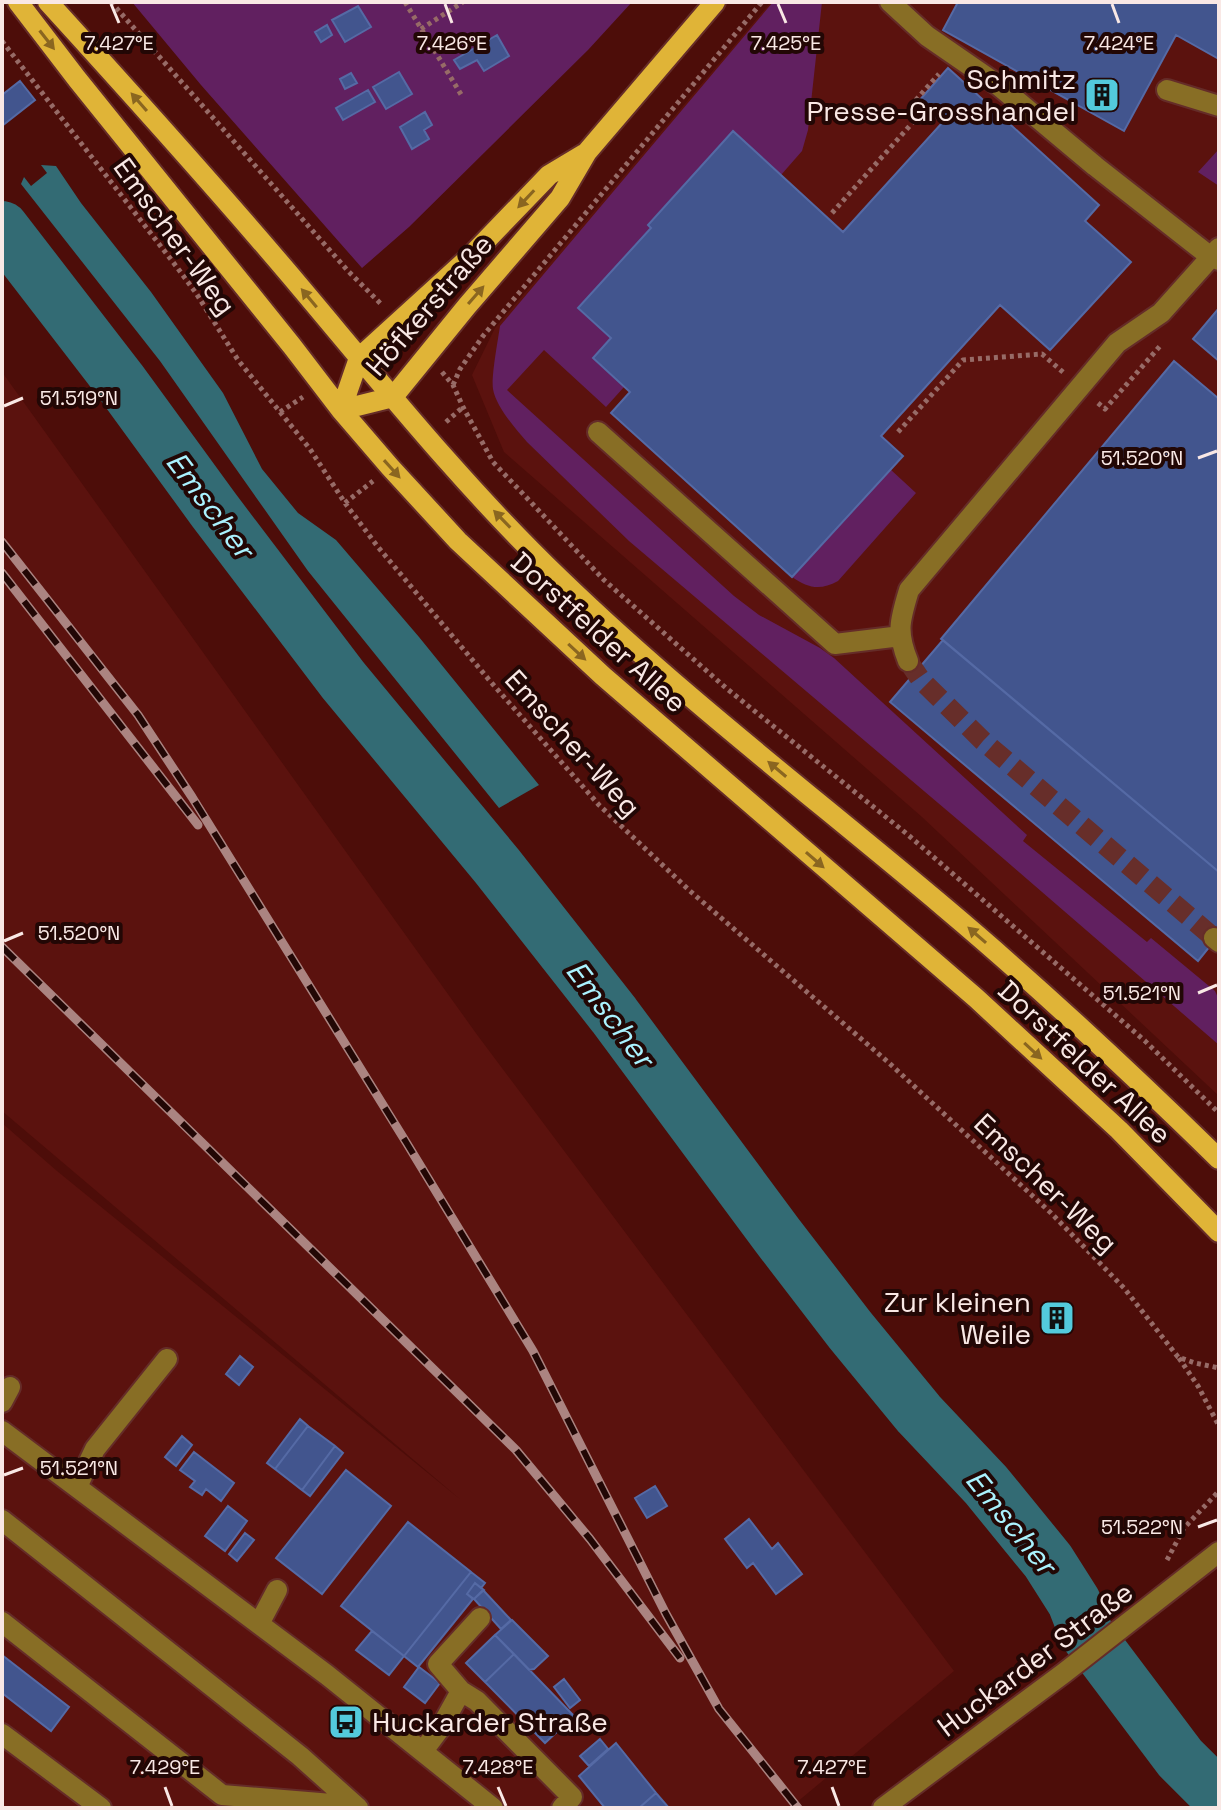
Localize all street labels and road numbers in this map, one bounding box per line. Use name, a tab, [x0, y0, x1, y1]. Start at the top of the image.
street label: Emscher-Weg	[106, 150, 244, 322]
street label: Höfkerstraße	[358, 227, 500, 383]
street label: Dorstfelder Allee	[504, 544, 694, 720]
street label: Emscher-Weg	[497, 662, 649, 824]
street label: Dorstfelder Allee	[991, 972, 1179, 1152]
street label: Emscher-Weg	[967, 1105, 1125, 1261]
street label: Huckarder Straße	[930, 1574, 1140, 1744]

